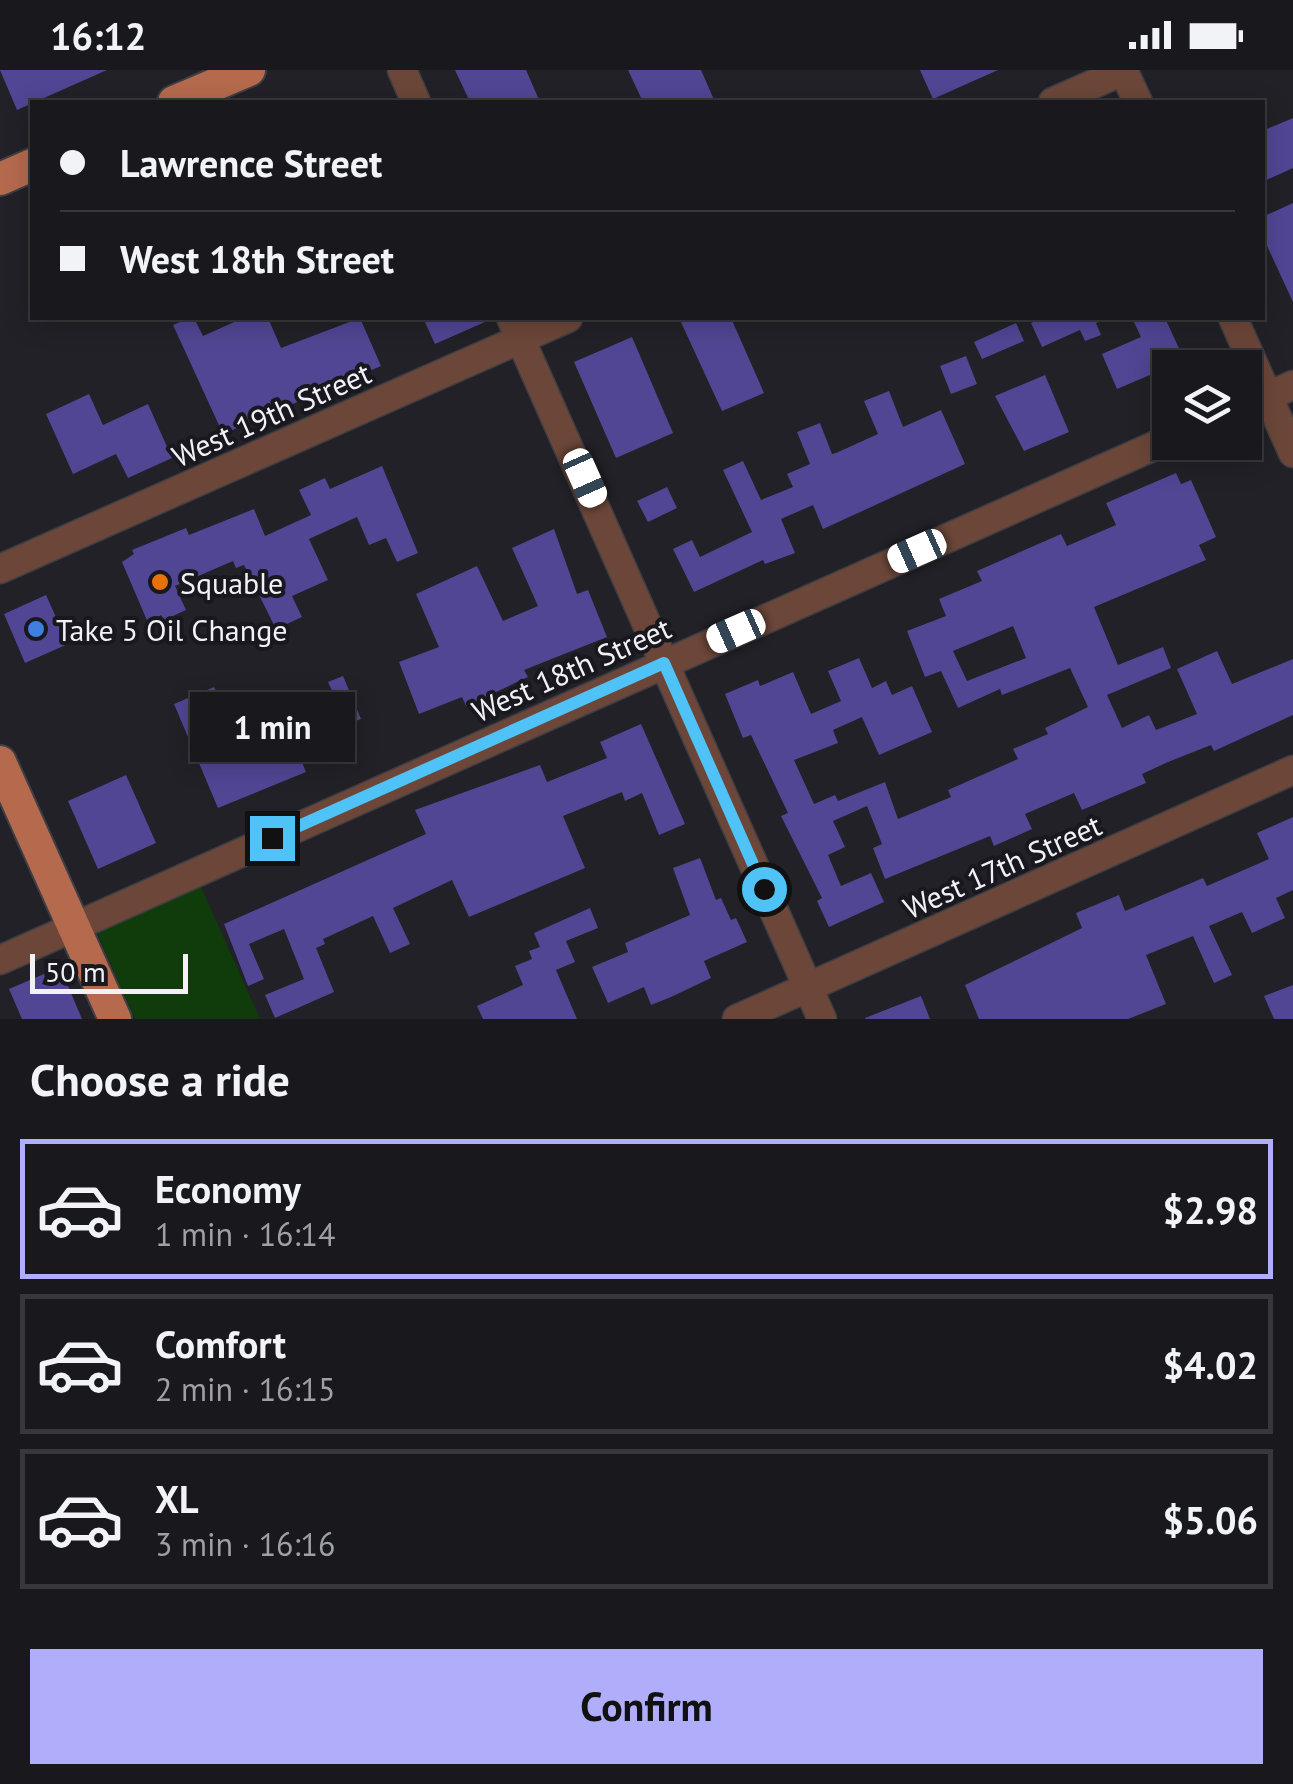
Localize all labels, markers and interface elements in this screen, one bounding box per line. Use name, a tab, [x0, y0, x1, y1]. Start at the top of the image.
text: 16:12	[50, 11, 146, 60]
text: Lawrence Street	[120, 138, 382, 187]
text: West 18th Street	[120, 234, 394, 283]
map controls	[1152, 350, 1262, 460]
button: layers	[1152, 350, 1262, 460]
street label: West 19th Street	[166, 353, 376, 475]
car	[559, 444, 611, 512]
car	[883, 525, 951, 577]
place label: Squable	[180, 563, 283, 602]
marker: Squable	[149, 571, 171, 593]
car	[702, 605, 770, 657]
street label: West 18th Street	[466, 608, 676, 730]
place label: Take 5 Oil Change	[56, 610, 288, 649]
marker: Take 5 Oil Change	[25, 618, 47, 640]
callout: 1 min	[190, 693, 354, 763]
text: 1 min	[233, 706, 312, 748]
street label: West 17th Street	[897, 805, 1107, 927]
route end	[250, 816, 295, 861]
route start	[742, 867, 787, 912]
scale bar	[30, 949, 188, 994]
text: 50 m	[45, 953, 106, 990]
text: Choose a ride	[30, 1050, 290, 1108]
icon: car	[35, 1164, 125, 1254]
text: Economy	[155, 1164, 301, 1213]
text: $2.98	[1162, 1185, 1258, 1234]
text: 1 min · 16:14	[155, 1213, 335, 1255]
icon: car	[35, 1319, 125, 1409]
text: Comfort	[155, 1319, 286, 1368]
text: $4.02	[1162, 1340, 1258, 1389]
text: 2 min · 16:15	[155, 1368, 335, 1410]
icon: car	[35, 1474, 125, 1564]
text: XL	[155, 1474, 199, 1523]
text: $5.06	[1162, 1495, 1258, 1544]
text: 3 min · 16:16	[155, 1523, 335, 1565]
button: Confirm	[30, 1649, 1263, 1764]

